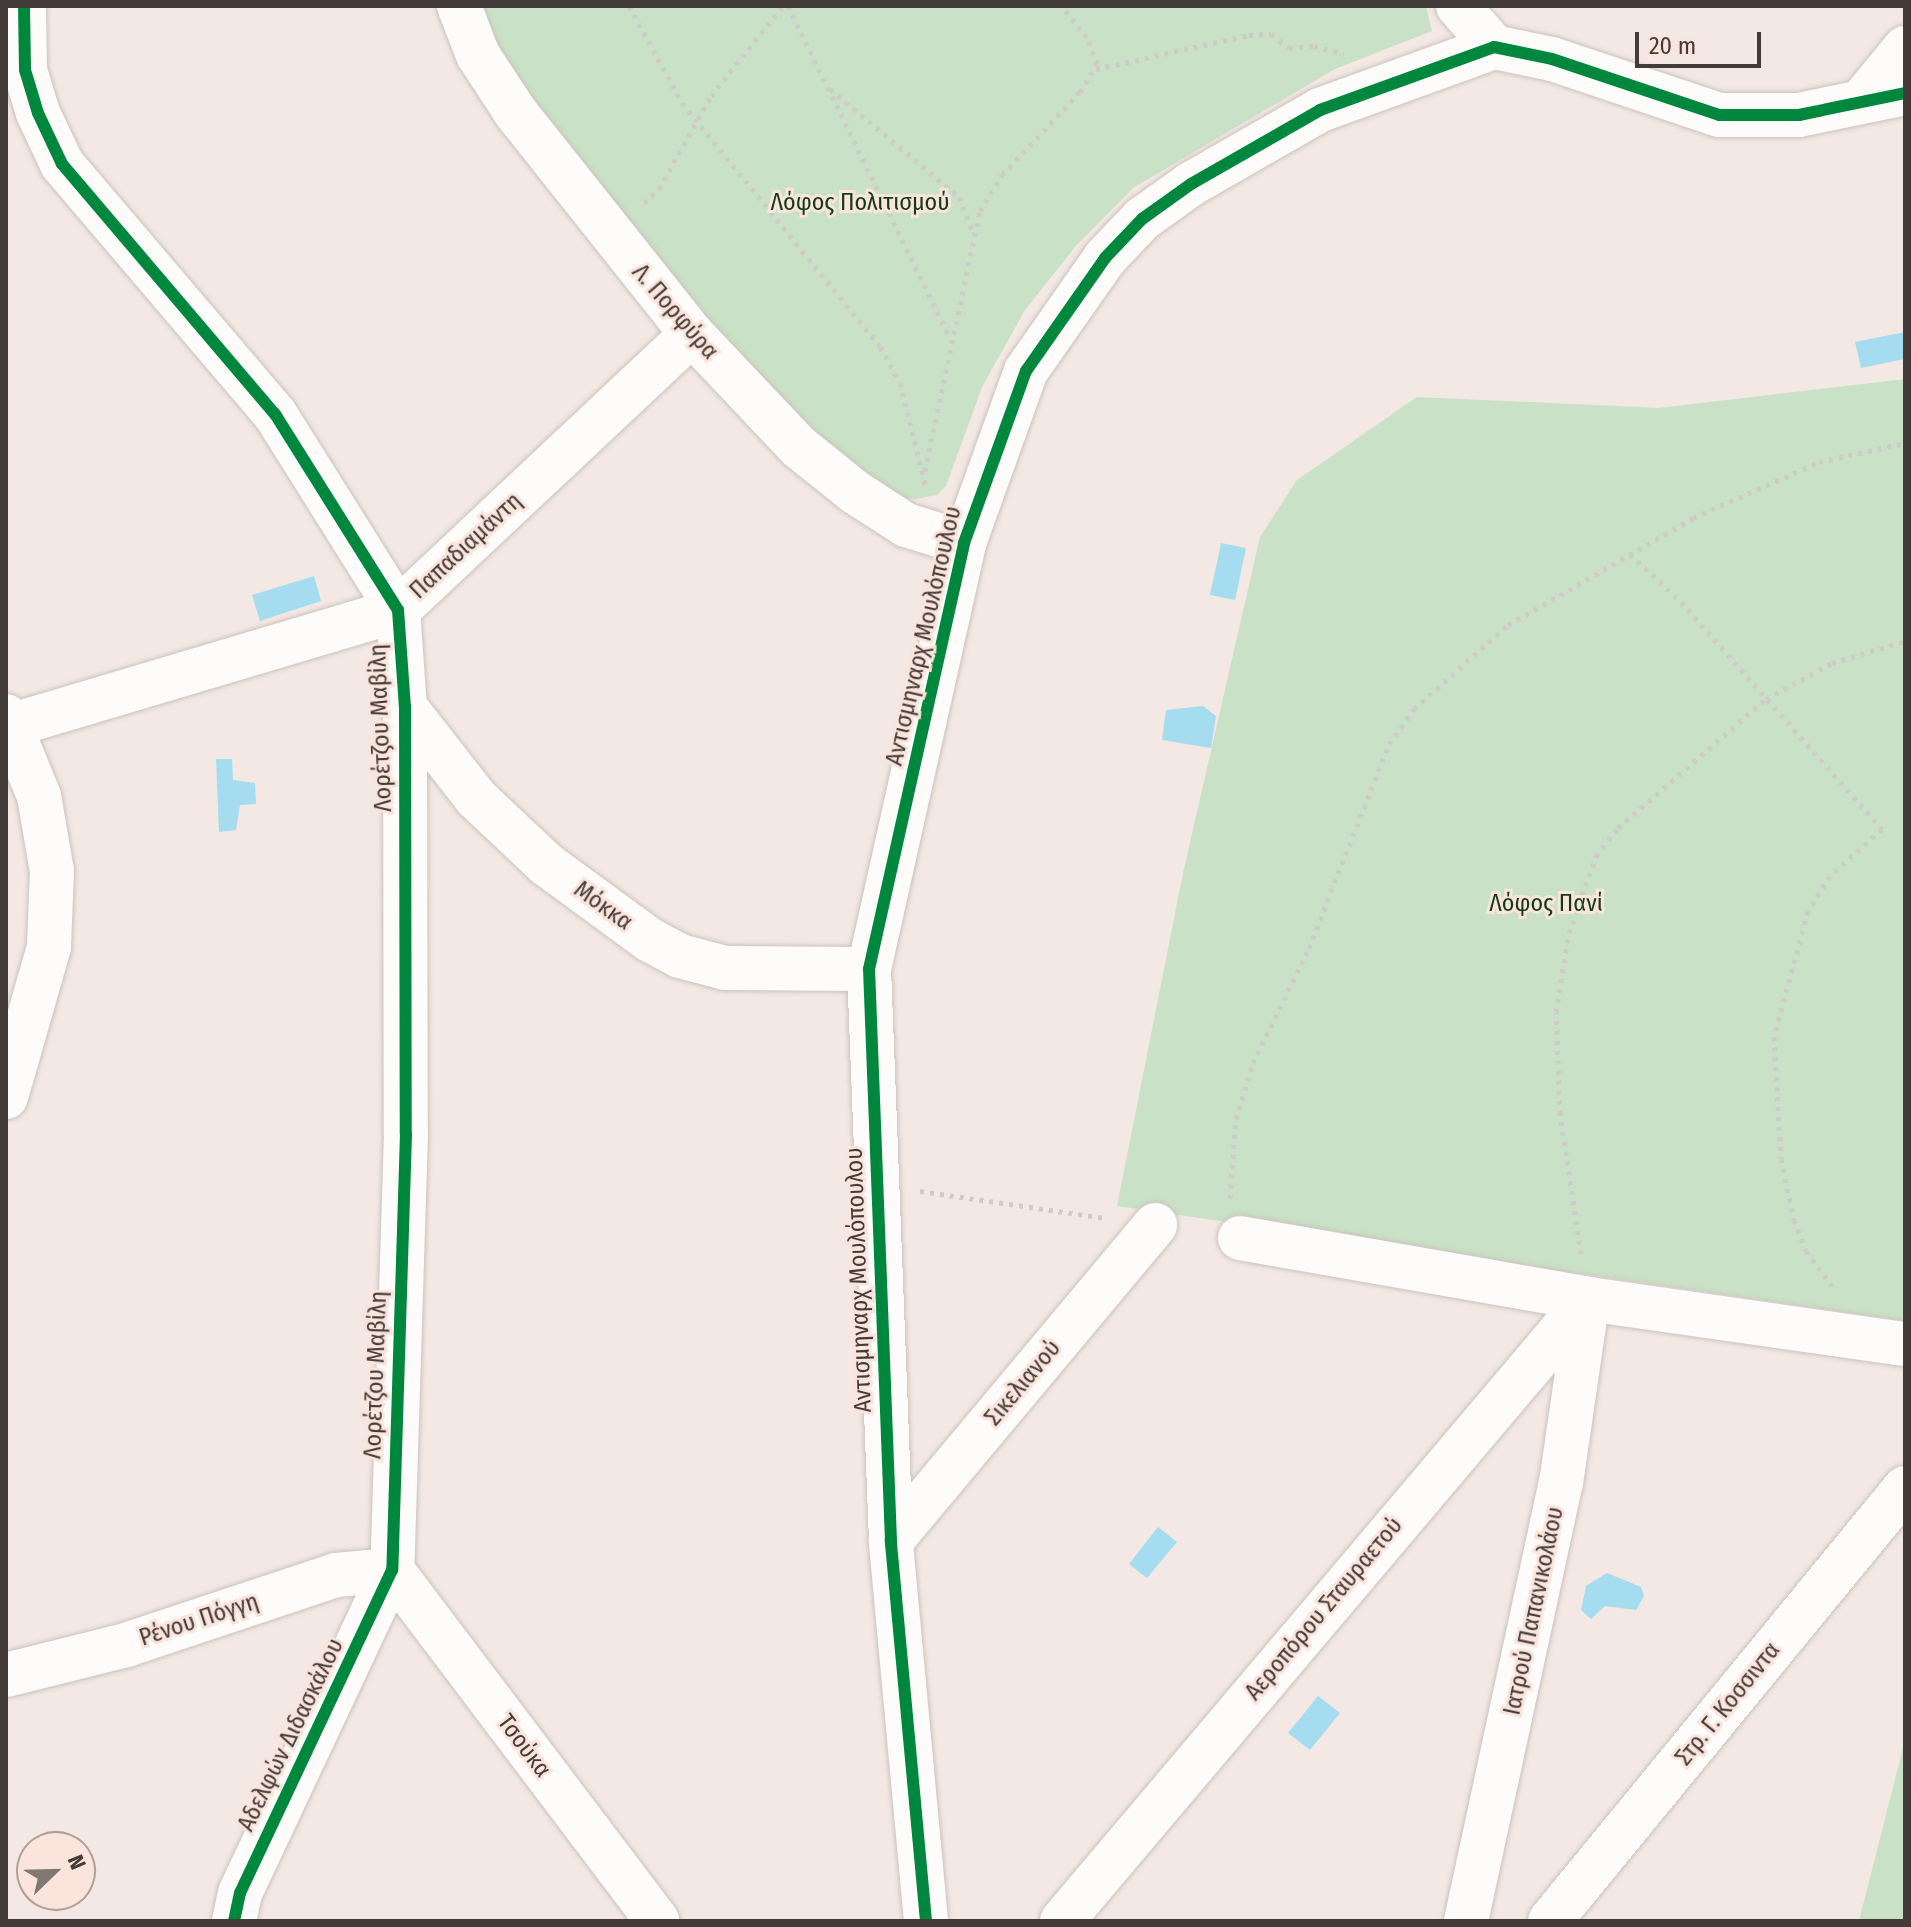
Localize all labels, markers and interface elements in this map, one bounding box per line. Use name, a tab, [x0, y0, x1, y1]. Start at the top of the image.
scale bar	[1639, 16, 1765, 66]
text: 20 m	[1649, 32, 1696, 60]
park label: Λόφος Πολιτισμού	[770, 189, 950, 217]
street label: Λ. Πορφύρα	[626, 258, 724, 366]
street label: Παπαδιαμάντη	[404, 487, 528, 605]
street label: Αντισμηναρχ Μουλόπουλου	[880, 504, 968, 768]
street label: Λορέτζου Μαβίλη	[364, 643, 398, 813]
street label: Μόκκα	[568, 875, 638, 937]
park label: Λόφος Πανί	[1489, 890, 1603, 918]
street label: Αντισμηναρχ Μουλόπουλου	[840, 1147, 878, 1413]
street label: Λορέτζου Μαβίλη	[359, 1290, 393, 1460]
street label: Σικελιανού	[979, 1334, 1067, 1432]
street label: Ιατρού Παπανικολάου	[1498, 1504, 1570, 1718]
street label: Αεροπόρου Σταυραετού	[1239, 1512, 1409, 1706]
street label: Ρένου Πόγγη	[136, 1587, 262, 1653]
street label: Αδελφών Διδασκάλου	[232, 1634, 350, 1836]
street label: Στρ. Γ. Κοσσιντα	[1670, 1637, 1786, 1771]
street label: Τσούκα	[491, 1709, 557, 1783]
north arrow	[16, 1831, 96, 1911]
text: N	[62, 1851, 92, 1874]

